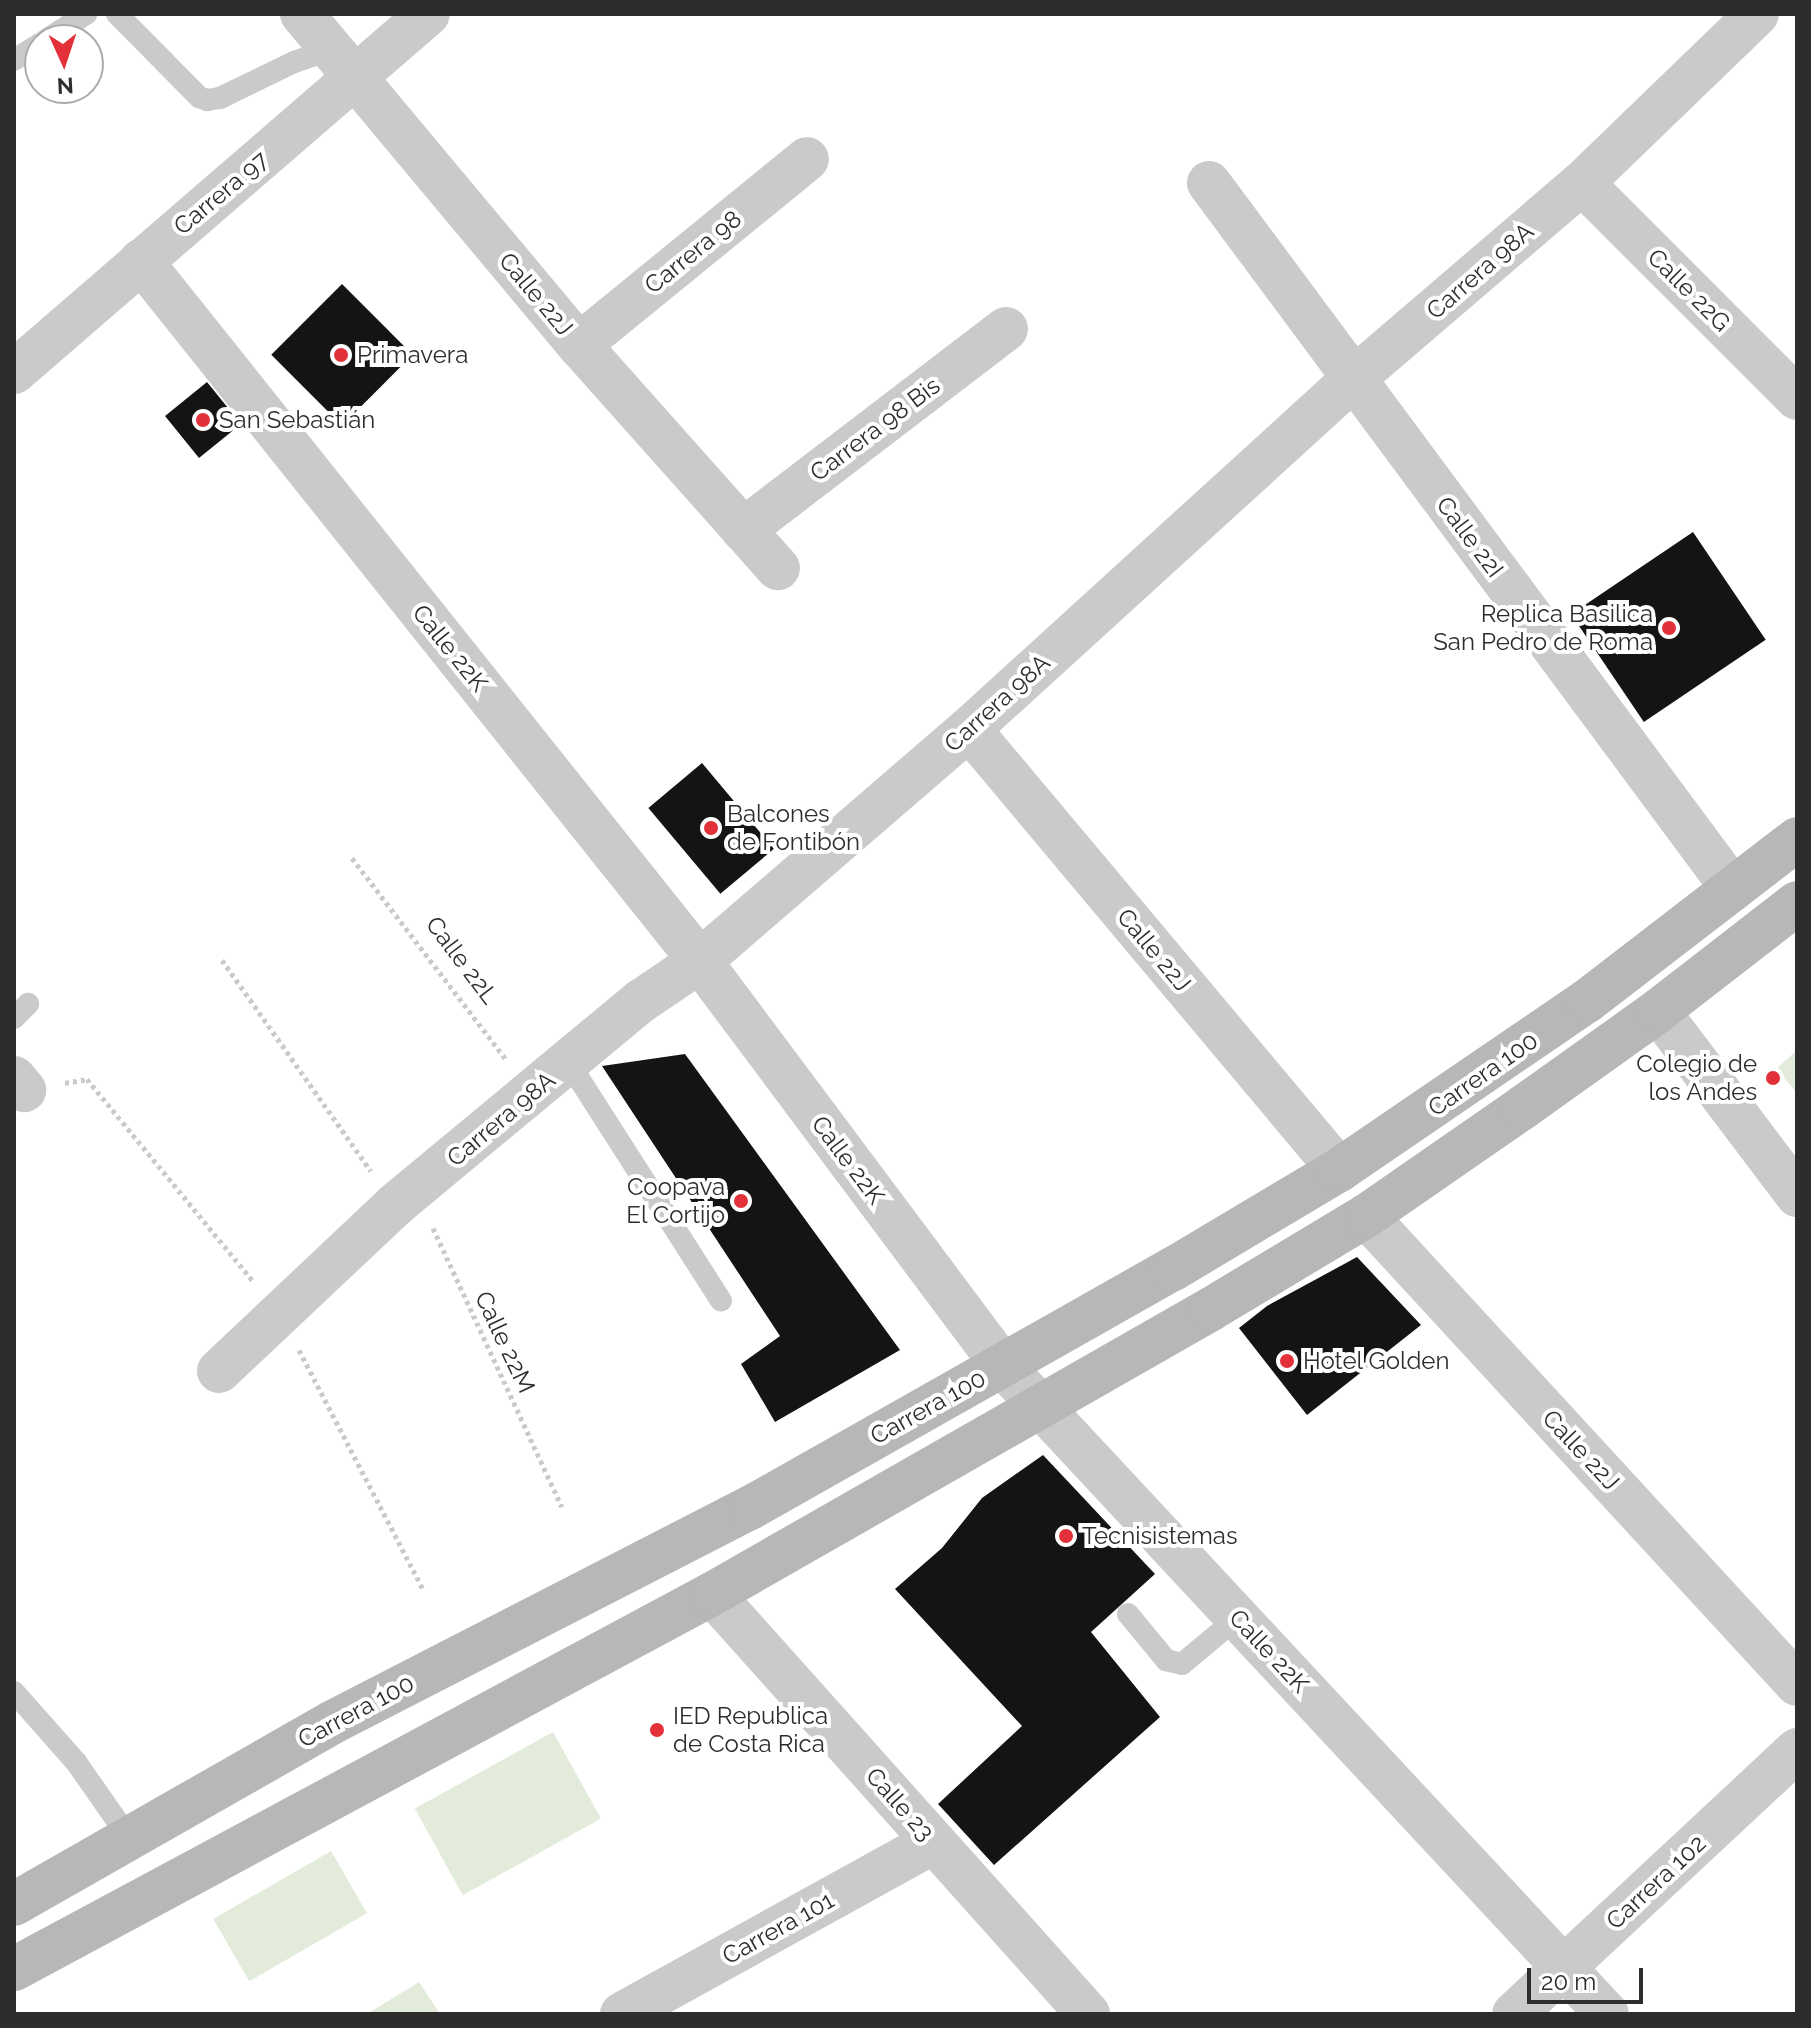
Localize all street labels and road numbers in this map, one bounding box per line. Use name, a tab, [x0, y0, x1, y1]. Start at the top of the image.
street label: Carrera 97	[168, 145, 274, 241]
street label: Carrera 98	[639, 204, 747, 300]
street label: Carrera 98A	[1421, 217, 1539, 325]
street label: Calle 22G	[1642, 243, 1736, 337]
street label: Calle 22J	[493, 247, 579, 341]
street label: Carrera 98 Bis	[804, 371, 946, 487]
street label: Calle 22I	[1430, 491, 1510, 583]
street label: Calle 22K	[406, 599, 494, 697]
street label: Carrera 98A	[938, 648, 1056, 758]
street label: Calle 22J	[1111, 903, 1197, 997]
street label: Calle 22L	[420, 911, 504, 1009]
street label: Carrera 100	[1423, 1026, 1543, 1122]
street label: Carrera 98A	[441, 1066, 561, 1172]
street label: Calle 22K	[805, 1110, 891, 1210]
street label: Calle 22M	[469, 1287, 541, 1397]
street label: Carrera 100	[865, 1364, 991, 1450]
street label: Calle 22J	[1537, 1404, 1625, 1496]
street label: Calle 22K	[1223, 1603, 1315, 1699]
street label: Carrera 100	[293, 1668, 419, 1754]
street label: Calle 23	[860, 1762, 940, 1846]
street label: Carrera 102	[1600, 1829, 1712, 1935]
street label: Carrera 101	[717, 1886, 839, 1970]

